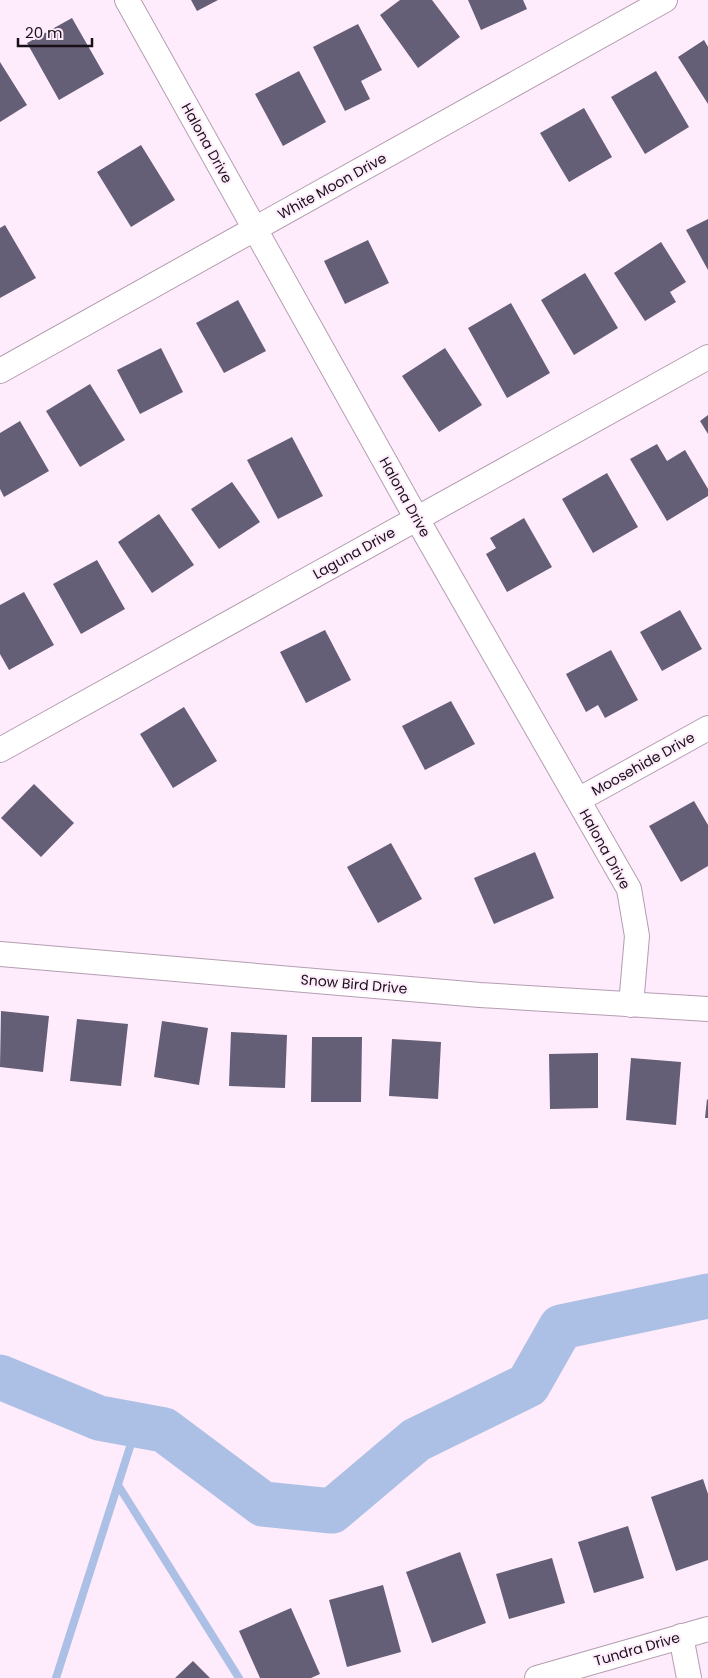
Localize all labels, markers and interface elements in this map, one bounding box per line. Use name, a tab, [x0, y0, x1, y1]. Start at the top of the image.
scale bar	[18, 15, 91, 47]
text: 20 m	[25, 22, 63, 43]
street label: Halona Drive	[177, 99, 237, 187]
street label: White Moon Drive	[274, 148, 390, 224]
street label: Halona Drive	[375, 453, 435, 541]
street label: Laguna Drive	[309, 522, 399, 584]
street label: Moosehide Drive	[588, 727, 699, 801]
street label: Halona Drive	[575, 805, 635, 893]
street label: Snow Bird Drive	[300, 969, 408, 999]
street label: Tundra Drive	[592, 1627, 683, 1671]

